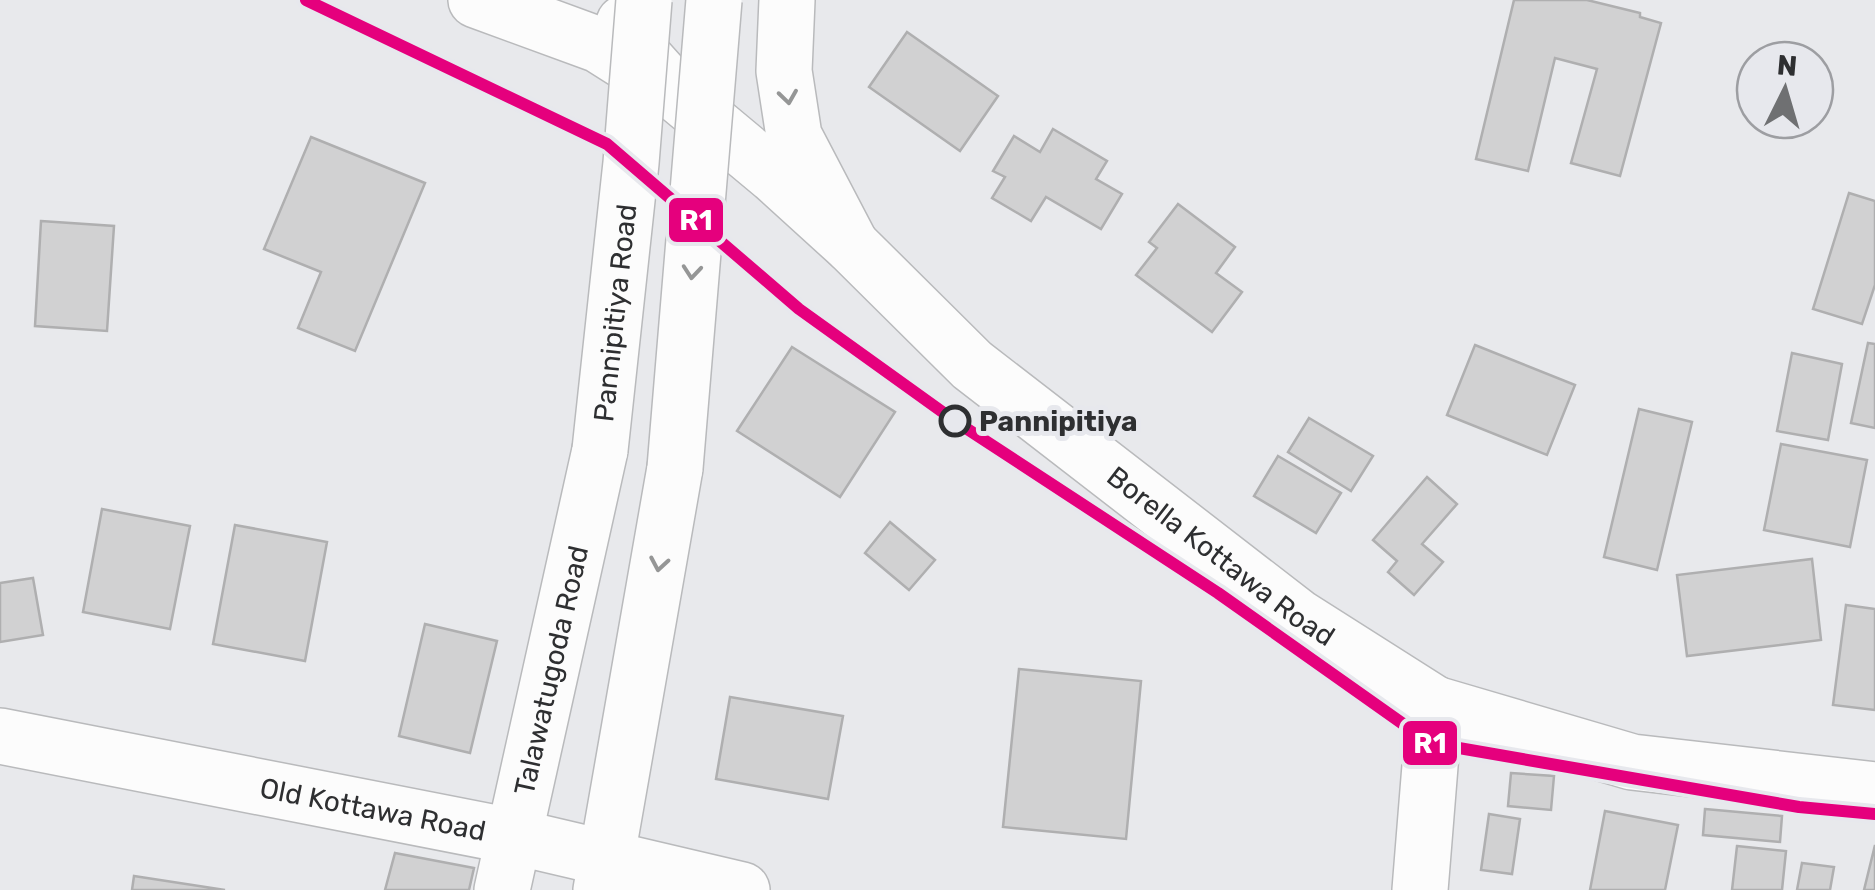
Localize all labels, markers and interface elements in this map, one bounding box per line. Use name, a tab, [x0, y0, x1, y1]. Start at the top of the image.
north arrow	[1735, 40, 1835, 140]
text: N	[1776, 48, 1799, 83]
one-way arrow	[777, 89, 798, 106]
line badge: R1	[667, 196, 725, 244]
street label: Pannipitiya Road	[587, 202, 643, 423]
text: R1	[679, 204, 713, 237]
one-way arrow	[681, 264, 703, 280]
place label: Pannipitiya	[979, 405, 1138, 438]
marker: Pannipitiya	[940, 406, 970, 436]
street label: Borella Kottawa Road	[1101, 459, 1341, 653]
street label: Talawatugoda Road	[507, 542, 595, 798]
one-way arrow	[649, 555, 670, 572]
line badge: R1	[1401, 719, 1459, 767]
text: R1	[1413, 727, 1447, 760]
street label: Old Kottawa Road	[257, 771, 489, 847]

